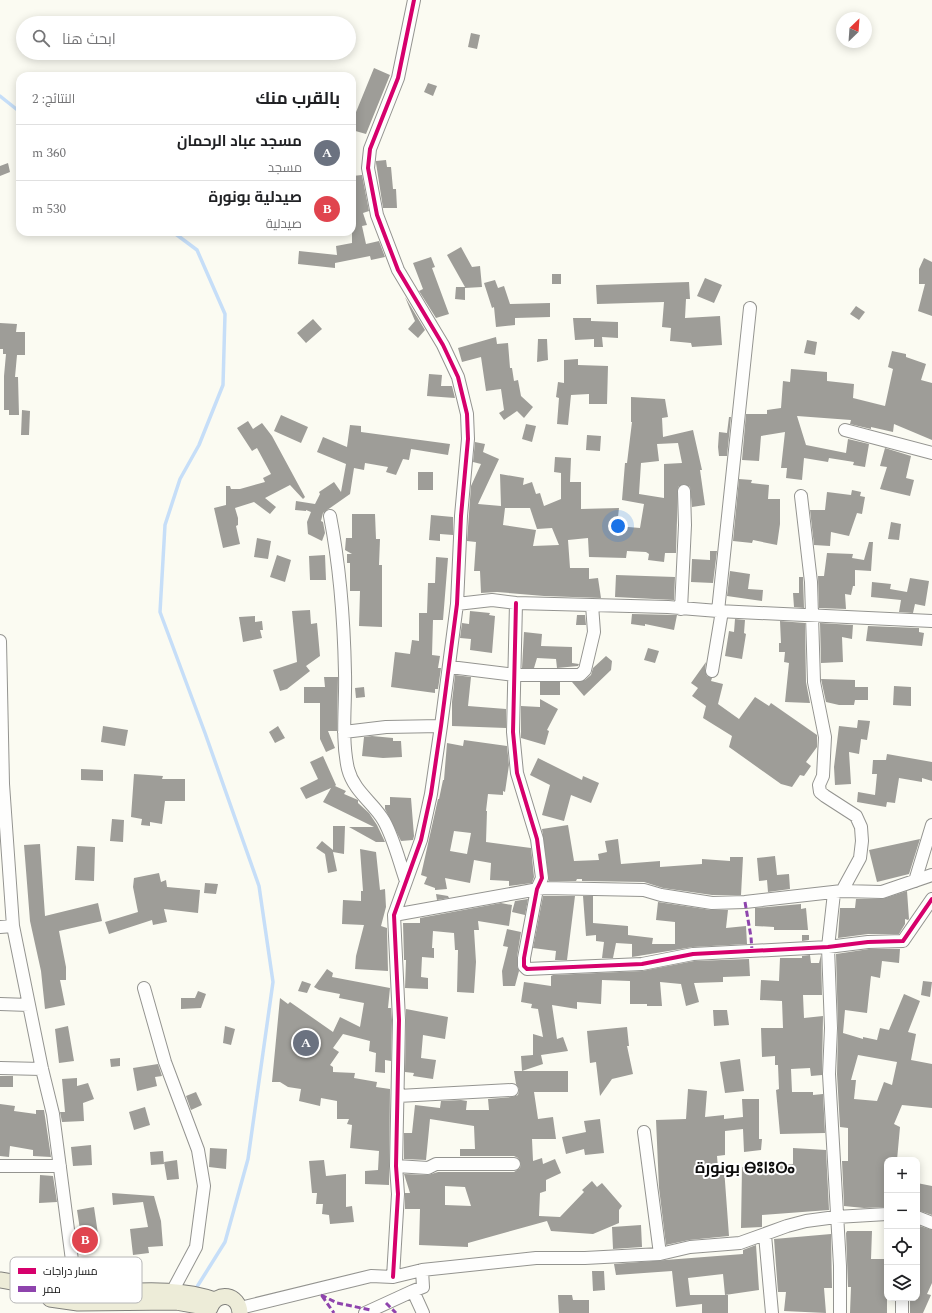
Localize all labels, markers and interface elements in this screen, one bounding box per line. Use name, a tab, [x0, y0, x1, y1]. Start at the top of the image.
north arrow	[836, 12, 872, 48]
search box	[16, 16, 356, 60]
icon: search	[30, 27, 52, 49]
text: ابحث هنا	[62, 28, 116, 51]
text: بالقرب منك	[256, 86, 340, 112]
text: النتائج: 2	[32, 89, 75, 109]
text: مسجد عباد الرحمان	[177, 130, 302, 153]
text: 360 m	[32, 143, 66, 163]
text: A	[322, 143, 332, 163]
text: مسجد	[268, 158, 302, 178]
text: صيدلية بونورة	[209, 186, 302, 209]
text: 530 m	[32, 199, 66, 219]
text: B	[322, 199, 332, 219]
text: صيدلية	[266, 214, 302, 234]
your location	[608, 516, 628, 536]
pin: A	[293, 1028, 319, 1058]
district label: بونورة ⴱⵓⵏⵓⵔⴰ	[695, 1156, 795, 1180]
map controls	[884, 1157, 920, 1301]
button: +	[884, 1157, 920, 1193]
button: −	[884, 1193, 920, 1229]
pin: B	[72, 1225, 98, 1255]
button: locate	[884, 1229, 920, 1265]
legend	[10, 1257, 142, 1303]
text: مسار دراجات	[43, 1263, 98, 1280]
button: layers	[884, 1265, 920, 1301]
text: ممر	[42, 1281, 61, 1298]

